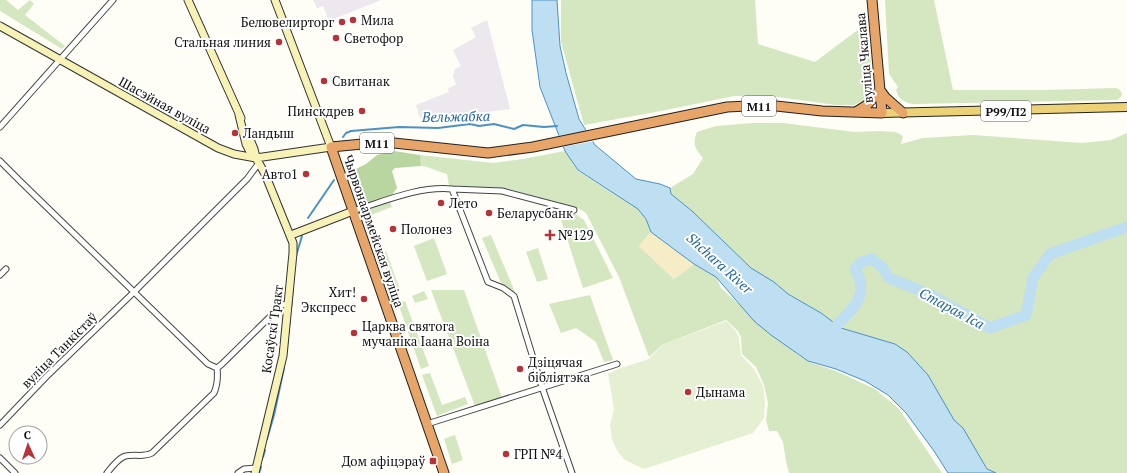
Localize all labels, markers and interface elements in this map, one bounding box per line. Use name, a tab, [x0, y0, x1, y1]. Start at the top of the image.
place label: Мила	[361, 11, 394, 29]
street label: вуліца Чкалава	[851, 12, 877, 104]
place label: Белювелирторг	[241, 13, 334, 31]
marker: Мила	[348, 15, 358, 25]
marker: Белювелирторг	[337, 17, 347, 27]
place label: Светофор	[344, 29, 403, 47]
place label: Стальная линия	[174, 33, 271, 51]
marker: Светофор	[331, 33, 341, 43]
marker: Стальная линия	[274, 37, 284, 47]
street label: Шасэйная вуліца	[116, 72, 214, 138]
place label: Свитанак	[332, 72, 391, 90]
marker: Свитанак	[319, 76, 329, 86]
road number: М11	[742, 96, 776, 116]
road number: Р99/П2	[981, 101, 1031, 121]
place label: Пинскдрев	[287, 102, 354, 120]
marker: Пинскдрев	[357, 106, 367, 116]
water label: Вельжабка	[421, 106, 490, 126]
place label: Ландыш	[242, 124, 294, 142]
marker: Ландыш	[230, 128, 240, 138]
road number: М11	[360, 133, 394, 153]
street label: Чырвонаармейская вуліца	[339, 152, 409, 310]
place label: Авто1	[262, 165, 298, 183]
marker: Авто1	[301, 169, 311, 179]
place label: Лето	[448, 194, 478, 212]
marker: Лето	[436, 198, 446, 208]
place label: Беларусбанк	[497, 204, 574, 222]
marker: Беларусбанк	[484, 208, 494, 218]
place label: Полонез	[401, 220, 452, 238]
marker: Полонез	[388, 224, 398, 234]
place label: №129	[558, 226, 594, 244]
water label: Shchara River	[683, 228, 758, 298]
marker: №129	[545, 230, 555, 240]
street label: Косаўскі Тракт	[257, 283, 287, 374]
place label: Хит! Экспресс	[301, 283, 356, 316]
water label: Старая Іса	[916, 283, 988, 333]
marker: Хит! Экспресс	[359, 294, 369, 304]
street label: вуліца Танкістаў	[17, 308, 101, 392]
place label: Царква святога мучаніка Іаана Воіна	[362, 317, 490, 350]
marker: Царква святога мучаніка Іаана Воіна	[349, 328, 359, 338]
place label: Дзіцячая бібліятэка	[528, 353, 590, 386]
marker: Дзіцячая бібліятэка	[515, 364, 525, 374]
place label: Дынама	[696, 383, 746, 401]
marker: Дынама	[683, 387, 693, 397]
north arrow	[8, 425, 48, 465]
text: С	[24, 428, 31, 442]
place label: ГРП №4	[514, 445, 562, 463]
marker: ГРП №4	[501, 449, 511, 459]
place label: Дом афіцэраў	[342, 452, 425, 470]
marker: Дом афіцэраў	[428, 456, 438, 466]

